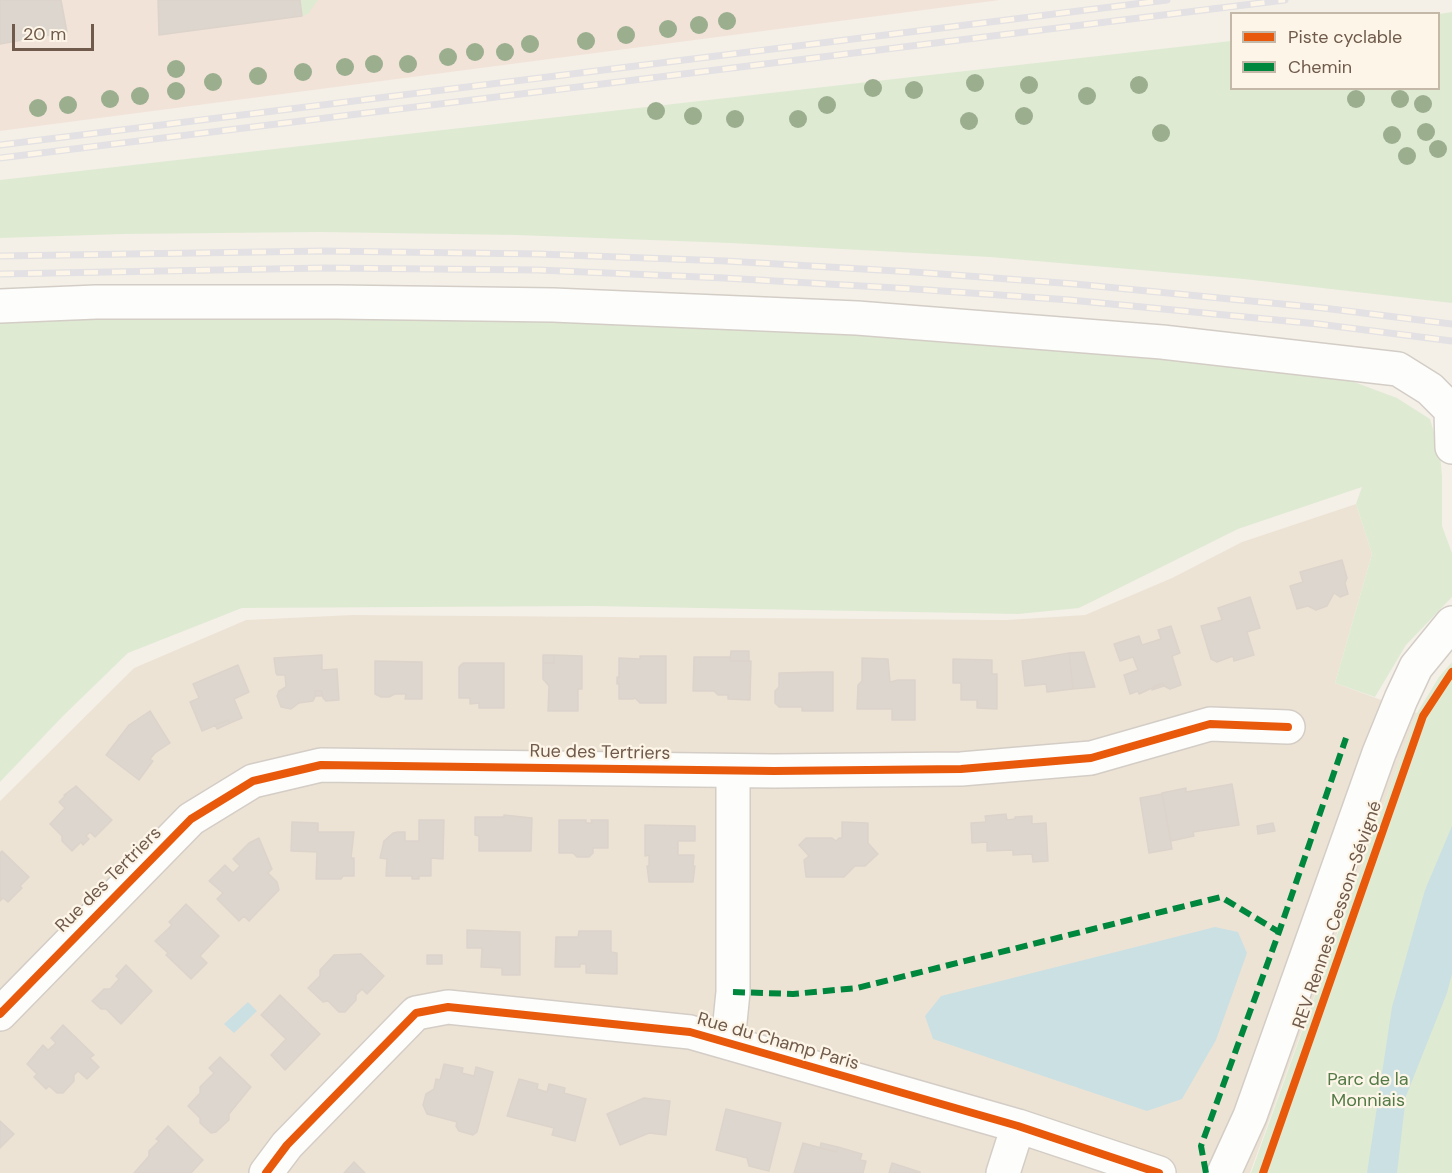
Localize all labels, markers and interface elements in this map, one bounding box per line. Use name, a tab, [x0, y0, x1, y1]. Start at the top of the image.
scale bar	[15, 12, 98, 50]
legend	[1230, 12, 1440, 90]
text: 20 m	[23, 22, 66, 46]
text: Piste cyclable	[1288, 25, 1402, 49]
text: Chemin	[1288, 55, 1352, 79]
street label: Rue des Tertriers	[529, 741, 671, 765]
street label: REV Rennes Cesson-Sévigné	[1289, 798, 1387, 1032]
street label: Rue des Tertriers	[52, 823, 166, 937]
street label: Rue du Champ Paris	[695, 1009, 861, 1075]
park label: Parc de la Monniais	[1327, 1069, 1409, 1112]

